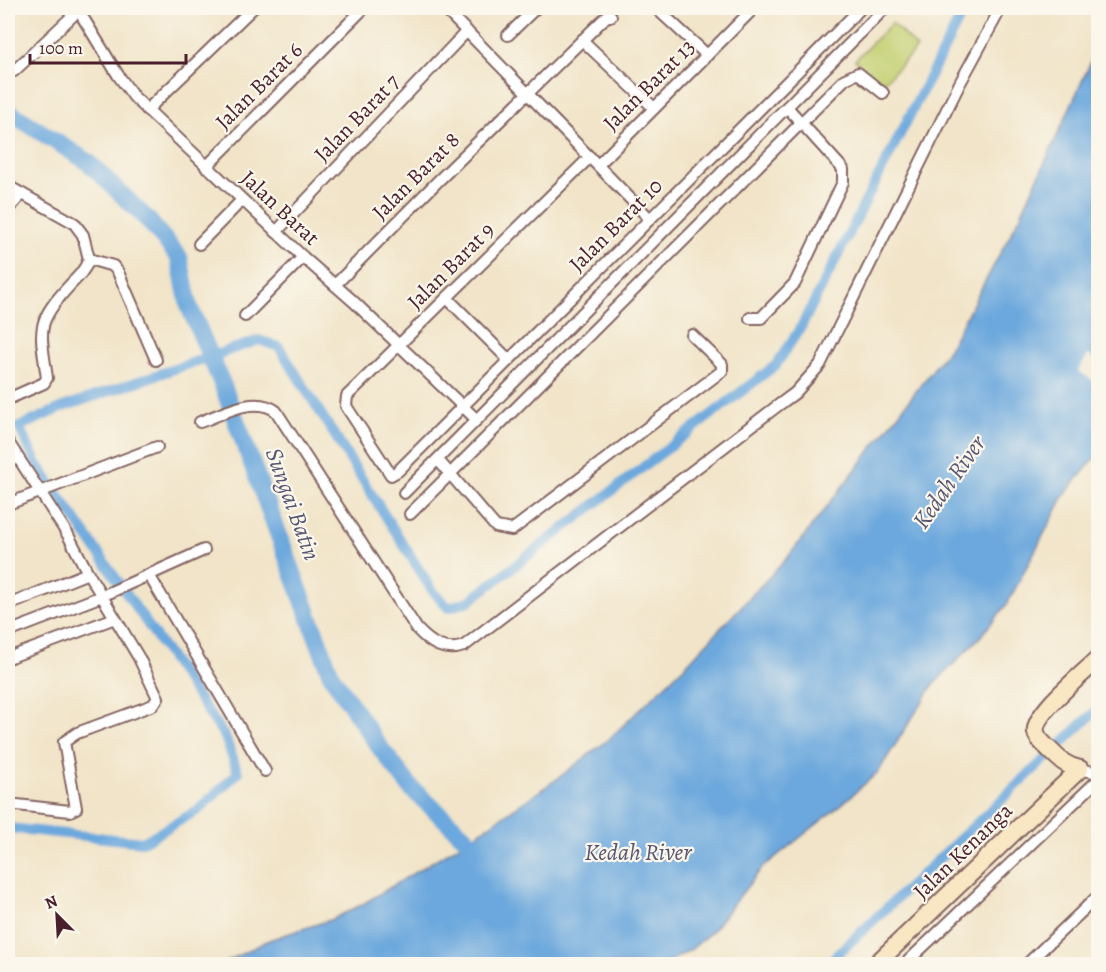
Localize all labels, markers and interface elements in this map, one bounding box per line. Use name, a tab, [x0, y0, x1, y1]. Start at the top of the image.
scale bar	[30, 27, 186, 65]
street label: Jalan Barat 13	[596, 32, 702, 138]
text: 100 m	[39, 36, 83, 60]
street label: Jalan Barat 6	[209, 36, 309, 136]
street label: Jalan Barat 7	[307, 67, 407, 169]
street label: Jalan Barat 8	[365, 125, 467, 227]
street label: Jalan Barat	[234, 164, 326, 252]
street label: Jalan Barat 10	[562, 171, 670, 279]
street label: Jalan Barat 9	[401, 216, 501, 316]
water label: Kedah River	[905, 428, 993, 535]
water label: Sungai Batin	[258, 443, 328, 565]
street label: Jalan Kenanga	[907, 796, 1020, 906]
water label: Kedah River	[584, 836, 692, 868]
north arrow	[27, 885, 87, 945]
text: N	[42, 890, 61, 915]

